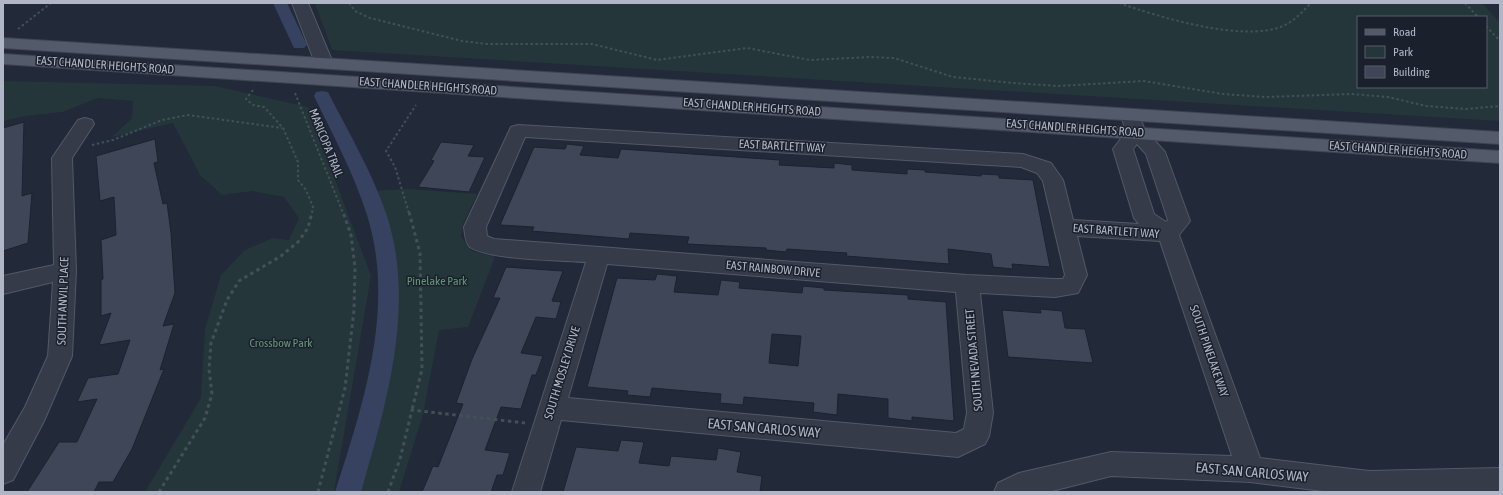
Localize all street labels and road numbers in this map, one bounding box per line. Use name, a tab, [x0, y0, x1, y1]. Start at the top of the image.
street label: EAST CHANDLER HEIGHTS ROAD	[36, 53, 175, 77]
street label: EAST CHANDLER HEIGHTS ROAD	[359, 74, 498, 98]
street label: EAST CHANDLER HEIGHTS ROAD	[683, 95, 822, 119]
street label: MARICOPA TRAIL	[306, 107, 346, 180]
street label: EAST CHANDLER HEIGHTS ROAD	[1006, 116, 1145, 140]
street label: EAST BARTLETT WAY	[738, 137, 826, 155]
street label: EAST CHANDLER HEIGHTS ROAD	[1329, 138, 1468, 162]
street label: EAST BARTLETT WAY	[1072, 221, 1160, 241]
street label: SOUTH ANVIL PLACE	[54, 257, 72, 345]
street label: EAST RAINBOW DRIVE	[725, 258, 821, 280]
street label: SOUTH PINELAKE WAY	[1187, 303, 1232, 399]
street label: SOUTH NEVADA STREET	[962, 307, 985, 412]
street label: SOUTH MOSLEY DRIVE	[541, 325, 583, 421]
street label: EAST SAN CARLOS WAY	[707, 415, 822, 441]
street label: EAST SAN CARLOS WAY	[1195, 459, 1310, 485]

